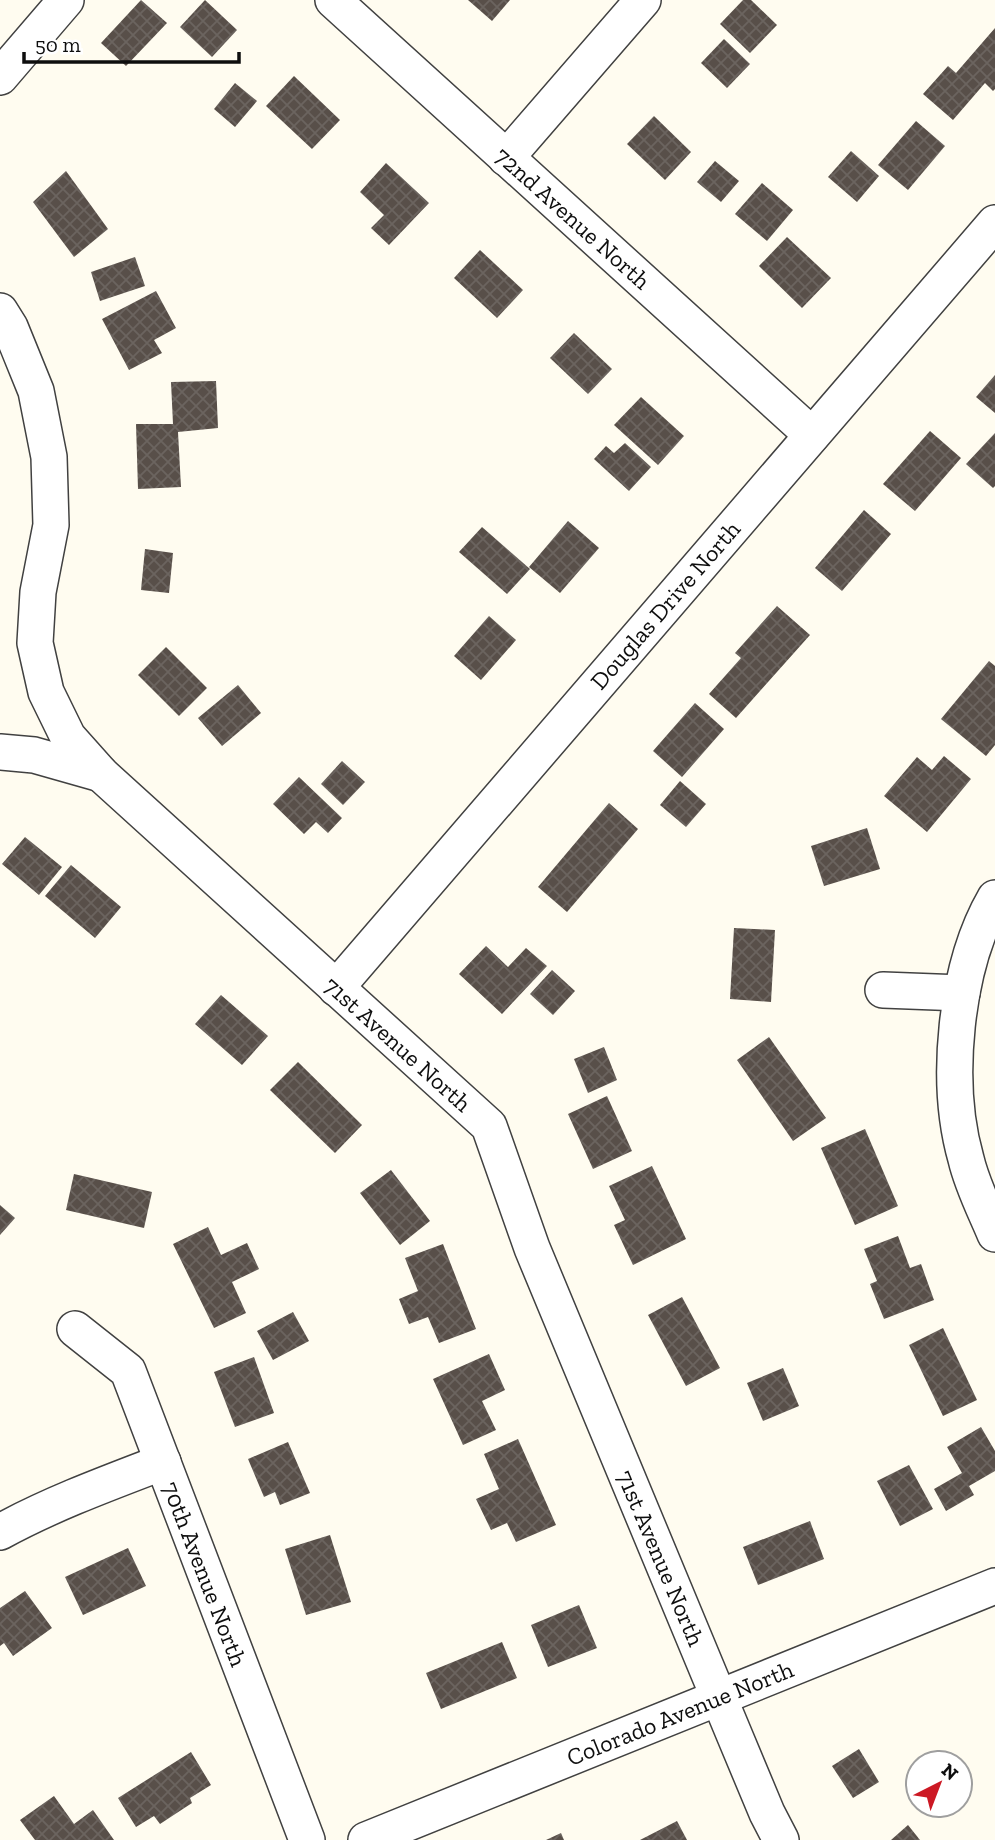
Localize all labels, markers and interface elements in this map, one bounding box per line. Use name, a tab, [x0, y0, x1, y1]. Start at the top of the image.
scale bar	[24, 21, 240, 65]
text: 50 m	[35, 32, 81, 57]
street label: 72nd Avenue North	[489, 141, 657, 296]
street label: Douglas Drive North	[584, 514, 746, 695]
street label: 71st Avenue North	[318, 970, 478, 1118]
street label: 71st Avenue North	[611, 1466, 711, 1651]
street label: 70th Avenue North	[156, 1478, 254, 1671]
street label: Colorado Avenue North	[562, 1654, 798, 1772]
north arrow	[904, 1749, 974, 1819]
text: N	[937, 1758, 963, 1785]

